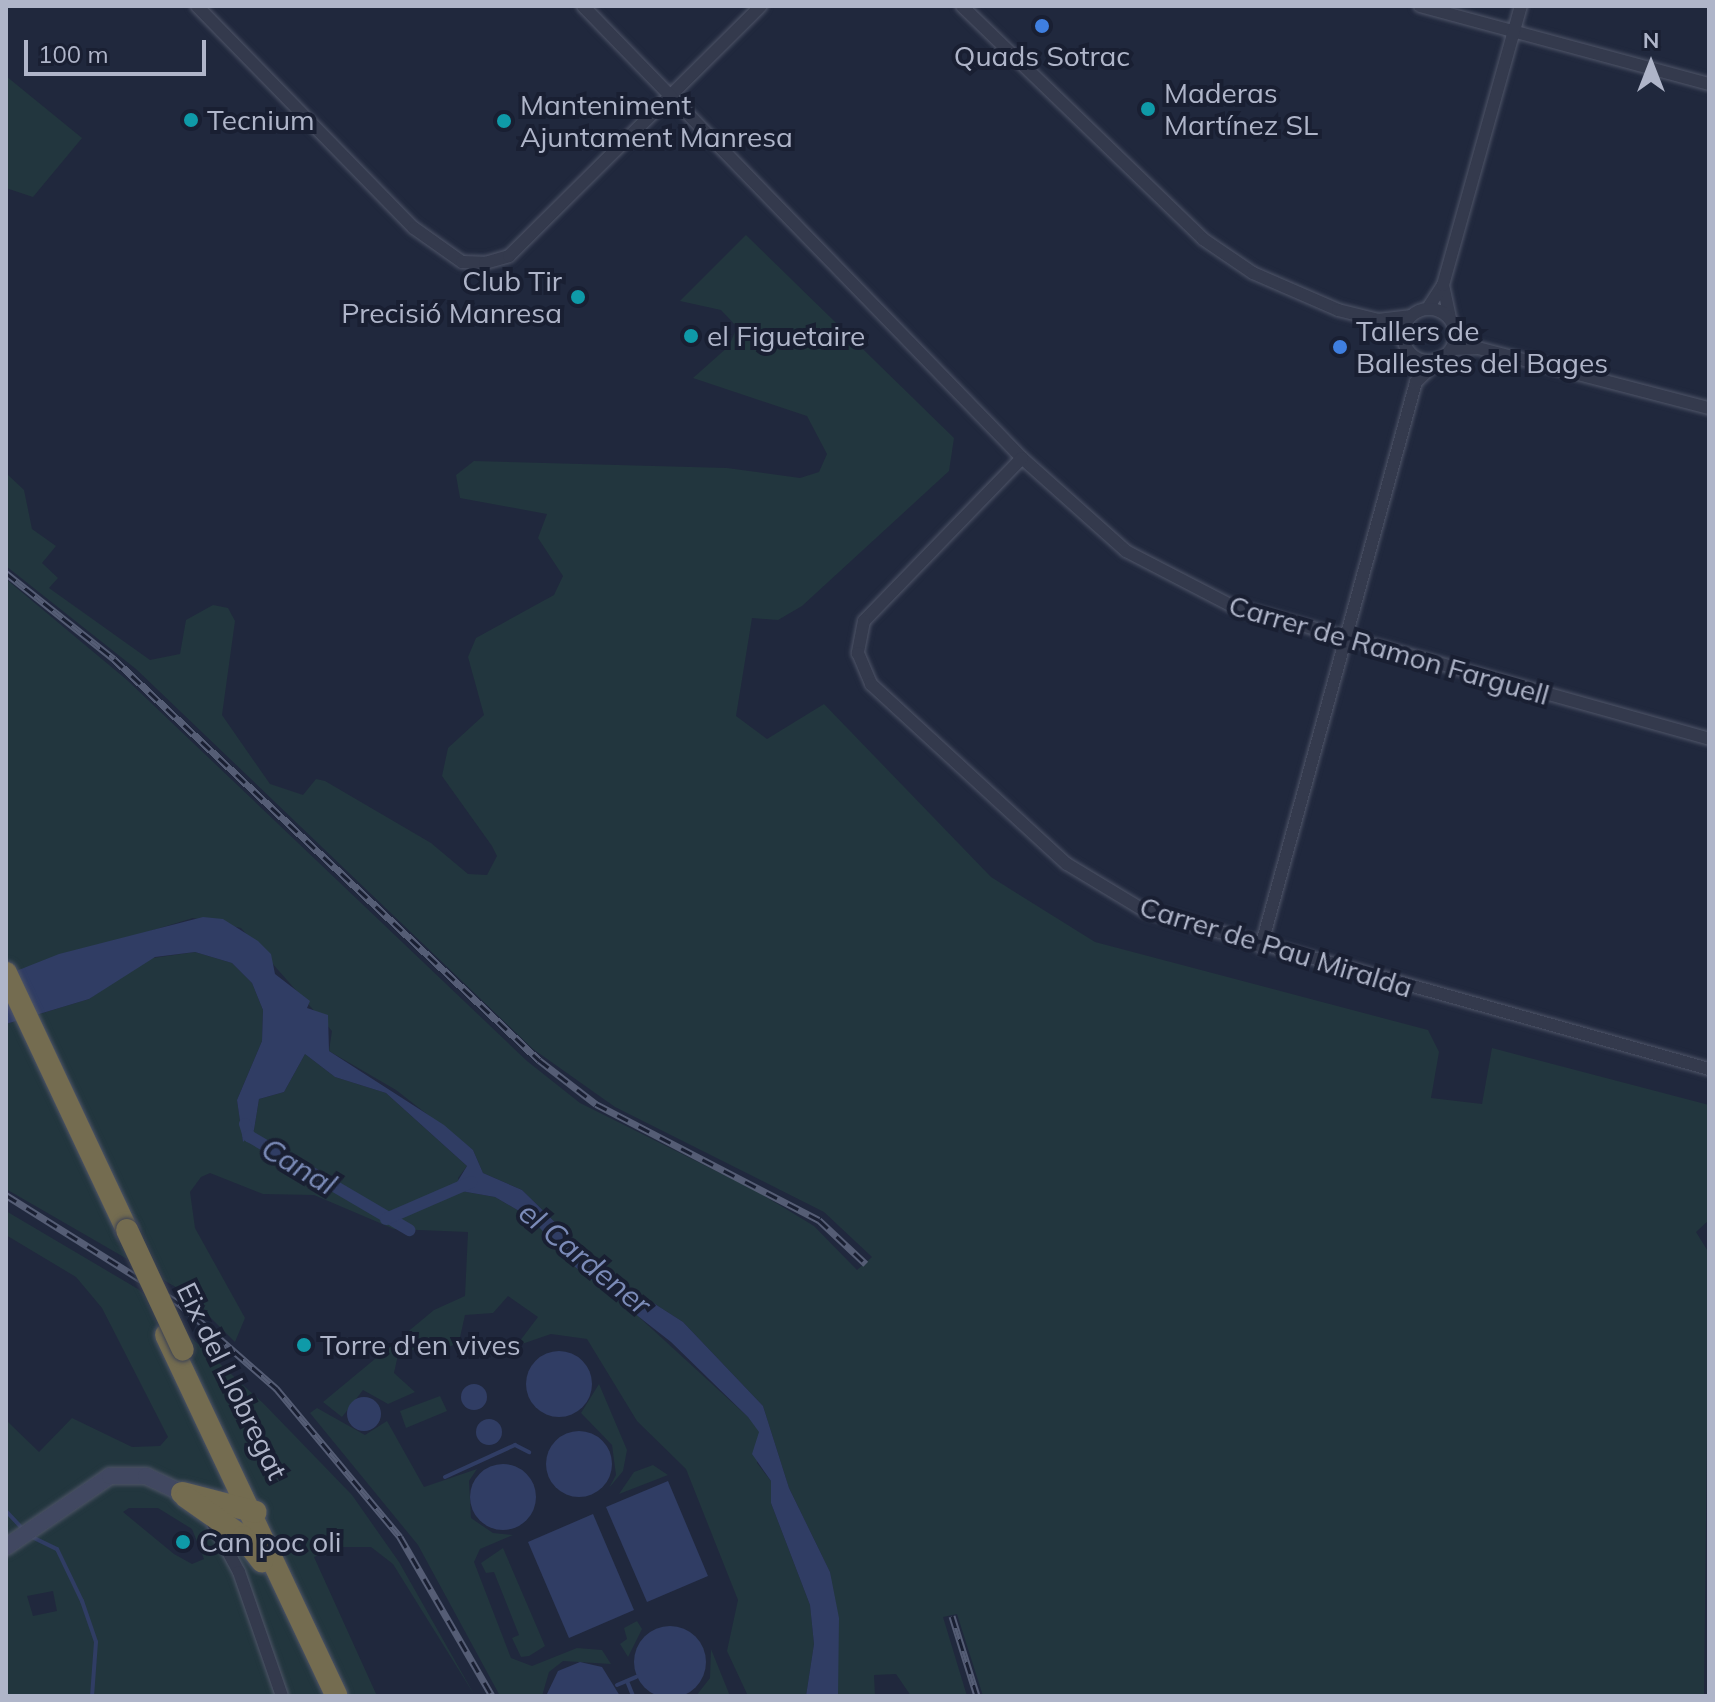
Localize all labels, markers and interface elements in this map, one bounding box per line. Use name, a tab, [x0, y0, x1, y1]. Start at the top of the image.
marker: Quads Sotrac	[1033, 17, 1051, 35]
scale bar	[28, 24, 210, 74]
north arrow	[1611, 24, 1691, 104]
text: N	[1643, 26, 1659, 54]
text: 100 m	[38, 39, 109, 69]
place label: Quads Sotrac	[954, 39, 1130, 73]
place label: Maderas Martínez SL	[1164, 76, 1318, 142]
place label: Manteniment Ajuntament Manresa	[520, 88, 793, 154]
marker: Maderas Martínez SL	[1139, 100, 1157, 118]
place label: Tecnium	[207, 103, 315, 137]
marker: Tecnium	[182, 111, 200, 129]
marker: Manteniment Ajuntament Manresa	[495, 112, 513, 130]
place label: Club Tir Precisió Manresa	[341, 264, 562, 330]
marker: Club Tir Precisió Manresa	[569, 288, 587, 306]
place label: Tallers de Ballestes del Bages	[1356, 314, 1608, 380]
place label: el Figuetaire	[707, 319, 865, 353]
marker: el Figuetaire	[682, 327, 700, 345]
marker: Tallers de Ballestes del Bages	[1331, 338, 1349, 356]
street label: Carrer de Ramon Farguell	[1225, 588, 1553, 712]
street label: Carrer de Pau Miralda	[1136, 890, 1416, 1004]
water label: Canal	[255, 1130, 343, 1202]
water label: el Cardener	[512, 1194, 658, 1322]
street label: Eix del Llobregat	[170, 1277, 294, 1485]
place label: Torre d'en vives	[320, 1328, 521, 1362]
marker: Torre d'en vives	[295, 1336, 313, 1354]
place label: Can poc oli	[199, 1525, 341, 1559]
marker: Can poc oli	[174, 1533, 192, 1551]

